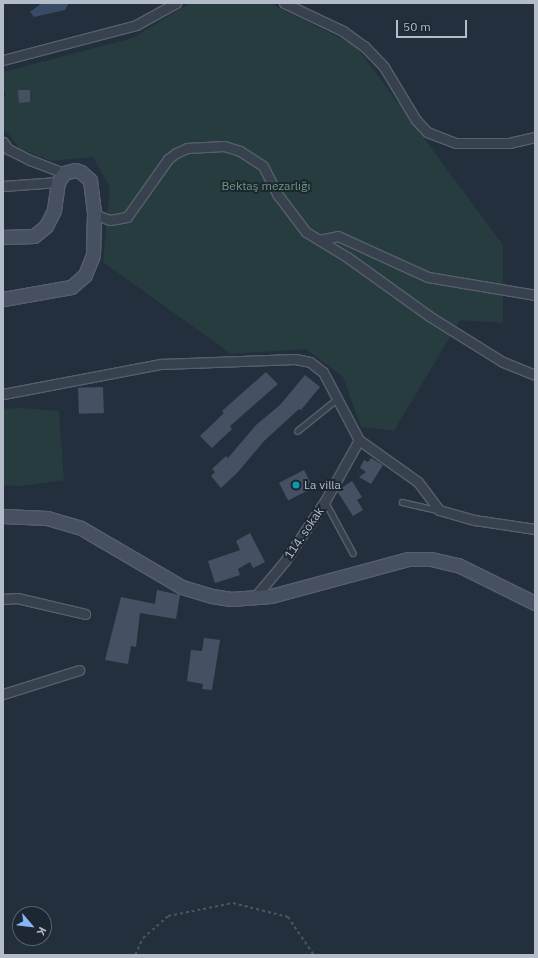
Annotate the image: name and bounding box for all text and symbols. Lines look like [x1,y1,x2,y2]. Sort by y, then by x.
scale bar [398,12,469,38]
text: 50 m [403,19,431,34]
park label: Bektaş mezarlığı [222,179,310,193]
place label: La villa [304,478,341,492]
marker: La villa [291,480,301,490]
street label: 114. sokak [281,504,327,562]
north arrow [12,906,52,946]
text: K [34,924,50,938]

